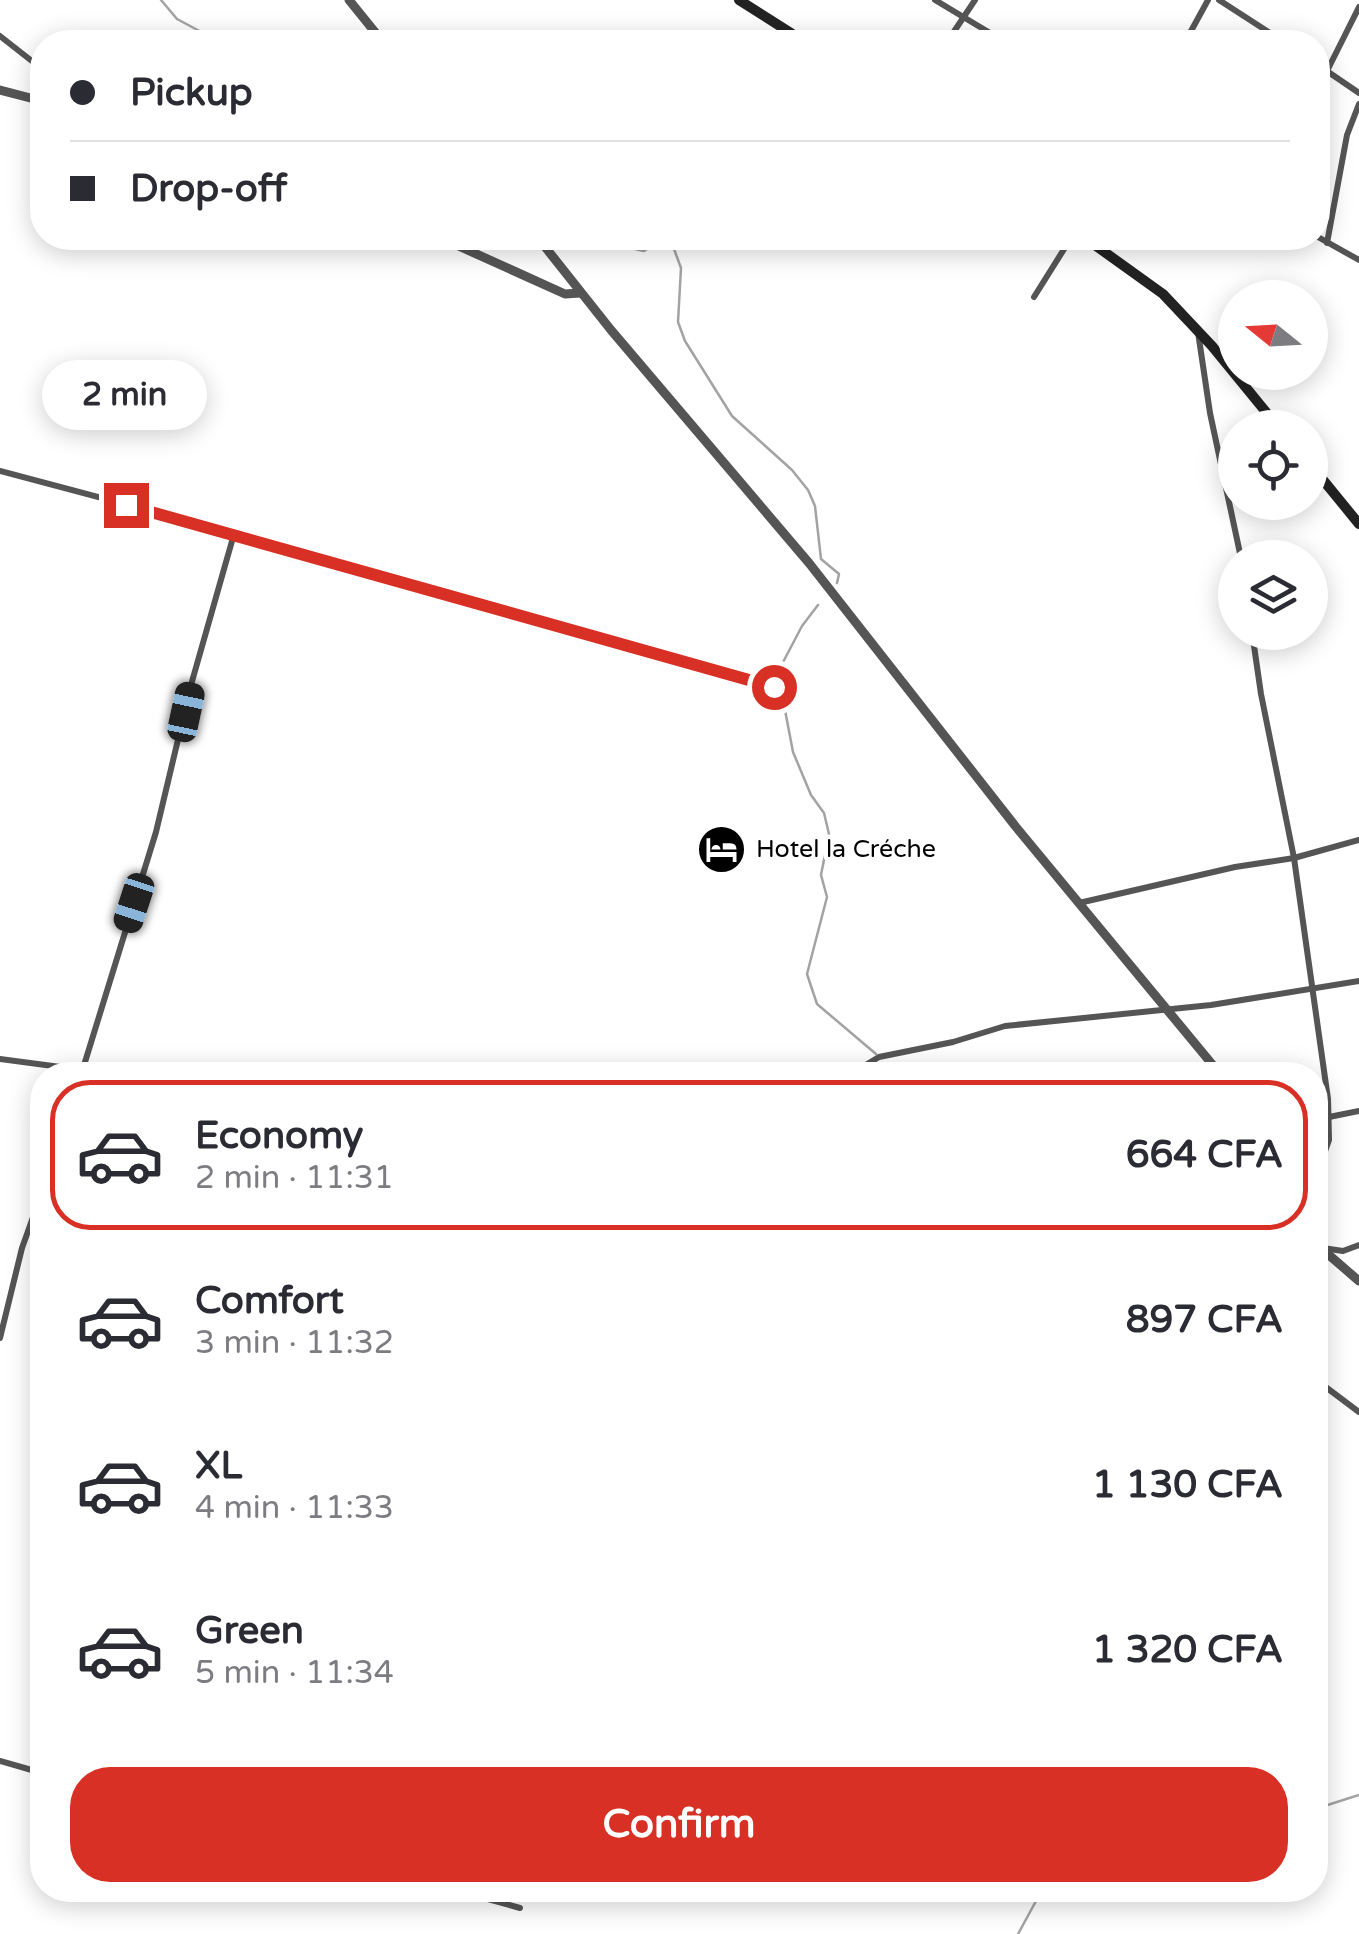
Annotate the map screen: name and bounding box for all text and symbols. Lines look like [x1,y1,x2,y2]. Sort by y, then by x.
text: Pickup [130,70,253,116]
text: Drop-off [130,166,287,212]
north arrow [1218,280,1328,390]
map controls [1218,280,1328,650]
callout: 2 min [44,360,208,430]
text: 2 min [82,376,167,414]
button: locate [1218,410,1328,520]
route end [104,483,149,528]
button: layers [1218,540,1328,650]
route start [752,665,797,710]
car [165,680,207,744]
hotel icon: Hotel la Créche [695,823,747,875]
place label: Hotel la Créche [756,834,936,864]
car [110,870,158,936]
icon: car [75,1110,165,1200]
text: Economy [195,1113,363,1159]
text: 664 CFA [1126,1132,1283,1178]
text: 2 min · 11:31 [195,1159,394,1197]
icon: car [75,1275,165,1365]
text: Comfort [195,1278,344,1324]
text: 897 CFA [1126,1297,1283,1343]
text: 3 min · 11:32 [195,1324,394,1362]
icon: car [75,1440,165,1530]
text: XL [195,1443,242,1489]
text: 1 130 CFA [1092,1462,1283,1508]
text: 4 min · 11:33 [195,1489,394,1527]
icon: car [75,1605,165,1695]
text: Green [195,1608,304,1654]
text: 1 320 CFA [1092,1627,1283,1673]
text: 5 min · 11:34 [195,1654,394,1692]
button: Confirm [70,1767,1288,1882]

